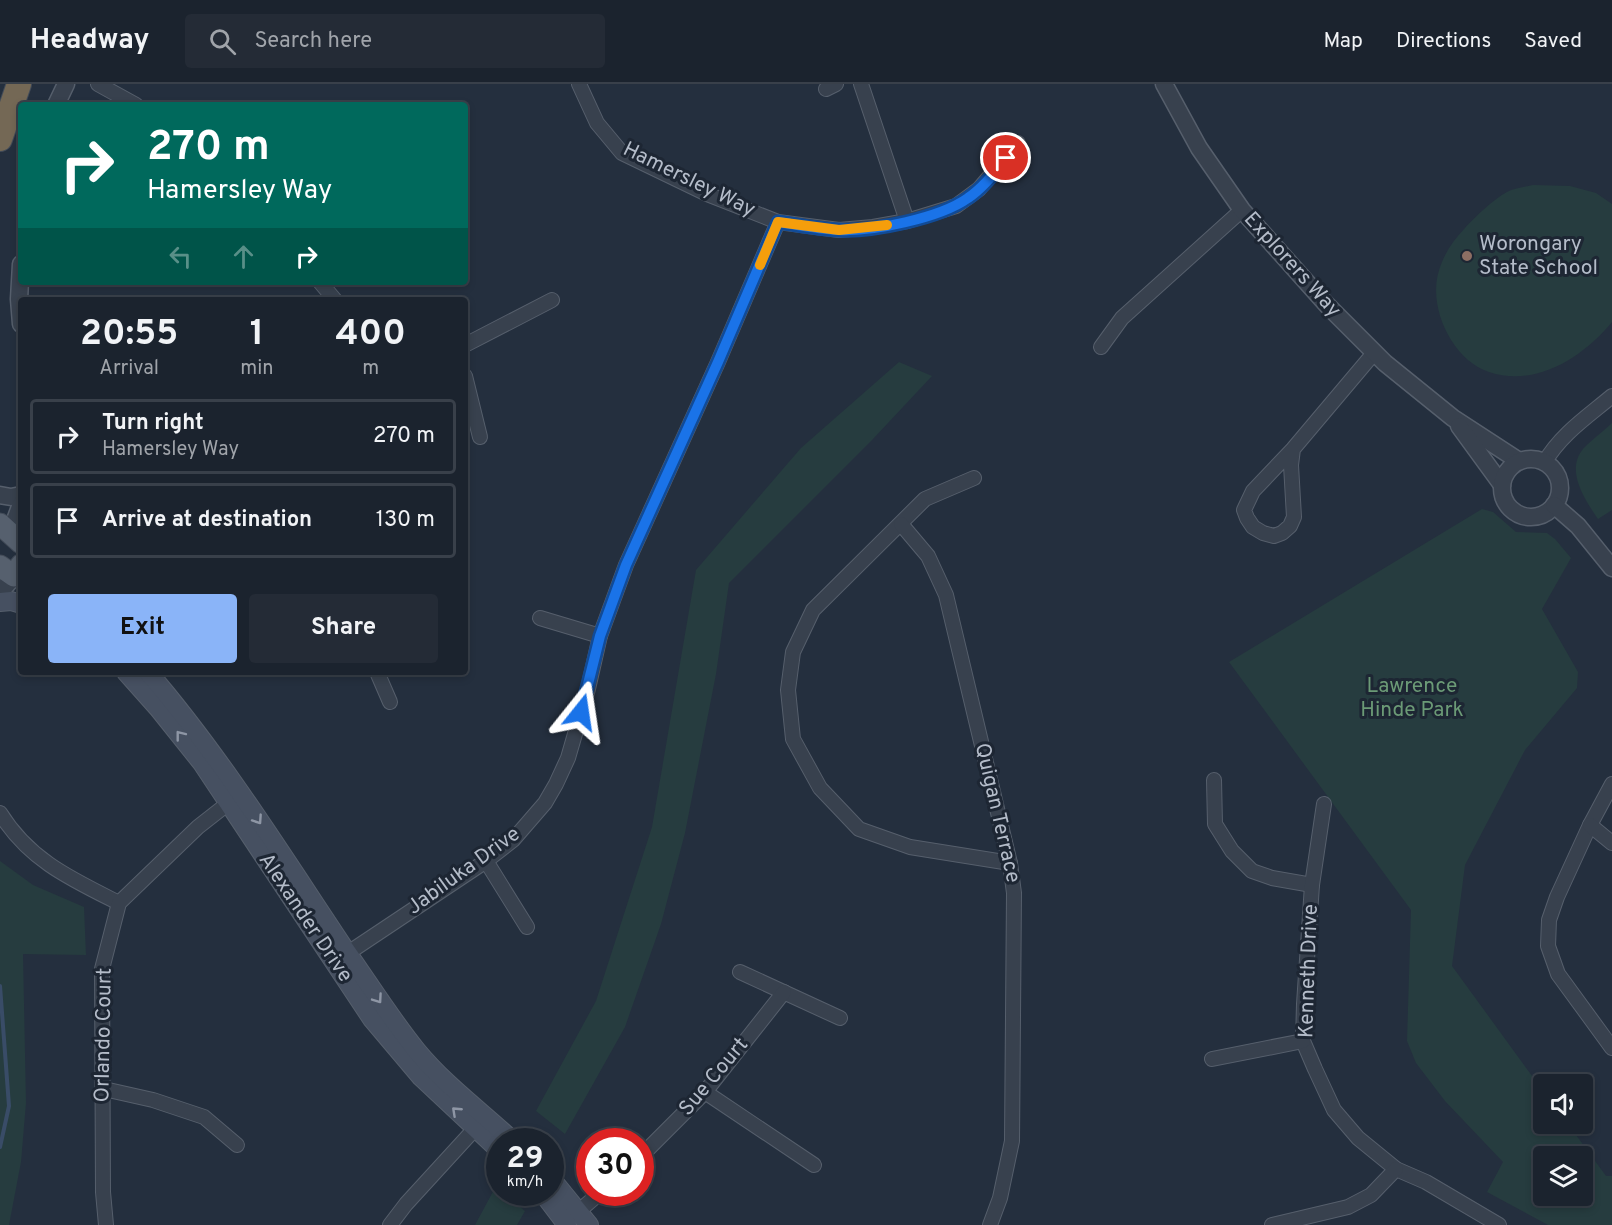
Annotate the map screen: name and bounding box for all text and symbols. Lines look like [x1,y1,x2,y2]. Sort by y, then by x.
search box [185,14,605,68]
text: Headway [30,23,149,59]
icon: search [206,25,239,58]
text: Search here [254,28,372,55]
text: Map [1323,28,1363,55]
text: Directions [1396,28,1491,55]
text: Saved [1524,28,1582,55]
text: 270 m [147,122,270,175]
icon: right [48,126,126,204]
pin [980,132,1031,183]
street label: Hamersley Way [618,136,760,224]
icon: arrive [989,141,1022,174]
text: Hamersley Way [147,174,332,208]
street label: Explorers Way [1237,206,1347,324]
place label: Worongary State School [1479,231,1598,282]
icon: left [164,240,197,273]
icon: ahead [227,240,260,273]
icon: right [290,240,323,273]
marker: Worongary State School [1460,249,1474,263]
text: 20:55 [80,312,178,358]
text: 1 [250,312,264,358]
text: 400 [335,312,406,358]
text: Arrival [99,356,159,382]
text: min [240,356,274,382]
text: m [362,356,379,382]
text: Turn right [102,410,204,437]
icon: right [51,420,84,453]
text: 270 m [373,423,435,450]
text: Hamersley Way [102,437,239,463]
icon: arrive [51,504,84,537]
text: Arrive at destination [102,507,312,534]
text: 130 m [376,507,435,534]
button: Exit [48,594,237,663]
button: Share [249,594,438,663]
park label: Lawrence Hinde Park [1360,673,1464,724]
position arrow [549,680,613,744]
one-way arrow [177,731,188,742]
street label: Quigan Terrace [968,740,1026,886]
one-way arrow [251,813,262,824]
street label: Jabiluka Drive [402,821,526,921]
street label: Alexander Drive [252,848,358,988]
street label: Kenneth Drive [1293,903,1325,1039]
street label: Orlando Court [89,967,119,1103]
one-way arrow [371,993,382,1004]
street label: Sue Court [673,1032,755,1122]
map controls [1533,1074,1593,1206]
button: sound [1533,1074,1593,1134]
one-way arrow [453,1107,463,1118]
speed limit sign: 30 [576,1128,654,1206]
text: 29 [507,1141,543,1178]
button: layers [1533,1146,1593,1206]
text: km/h [507,1173,543,1192]

